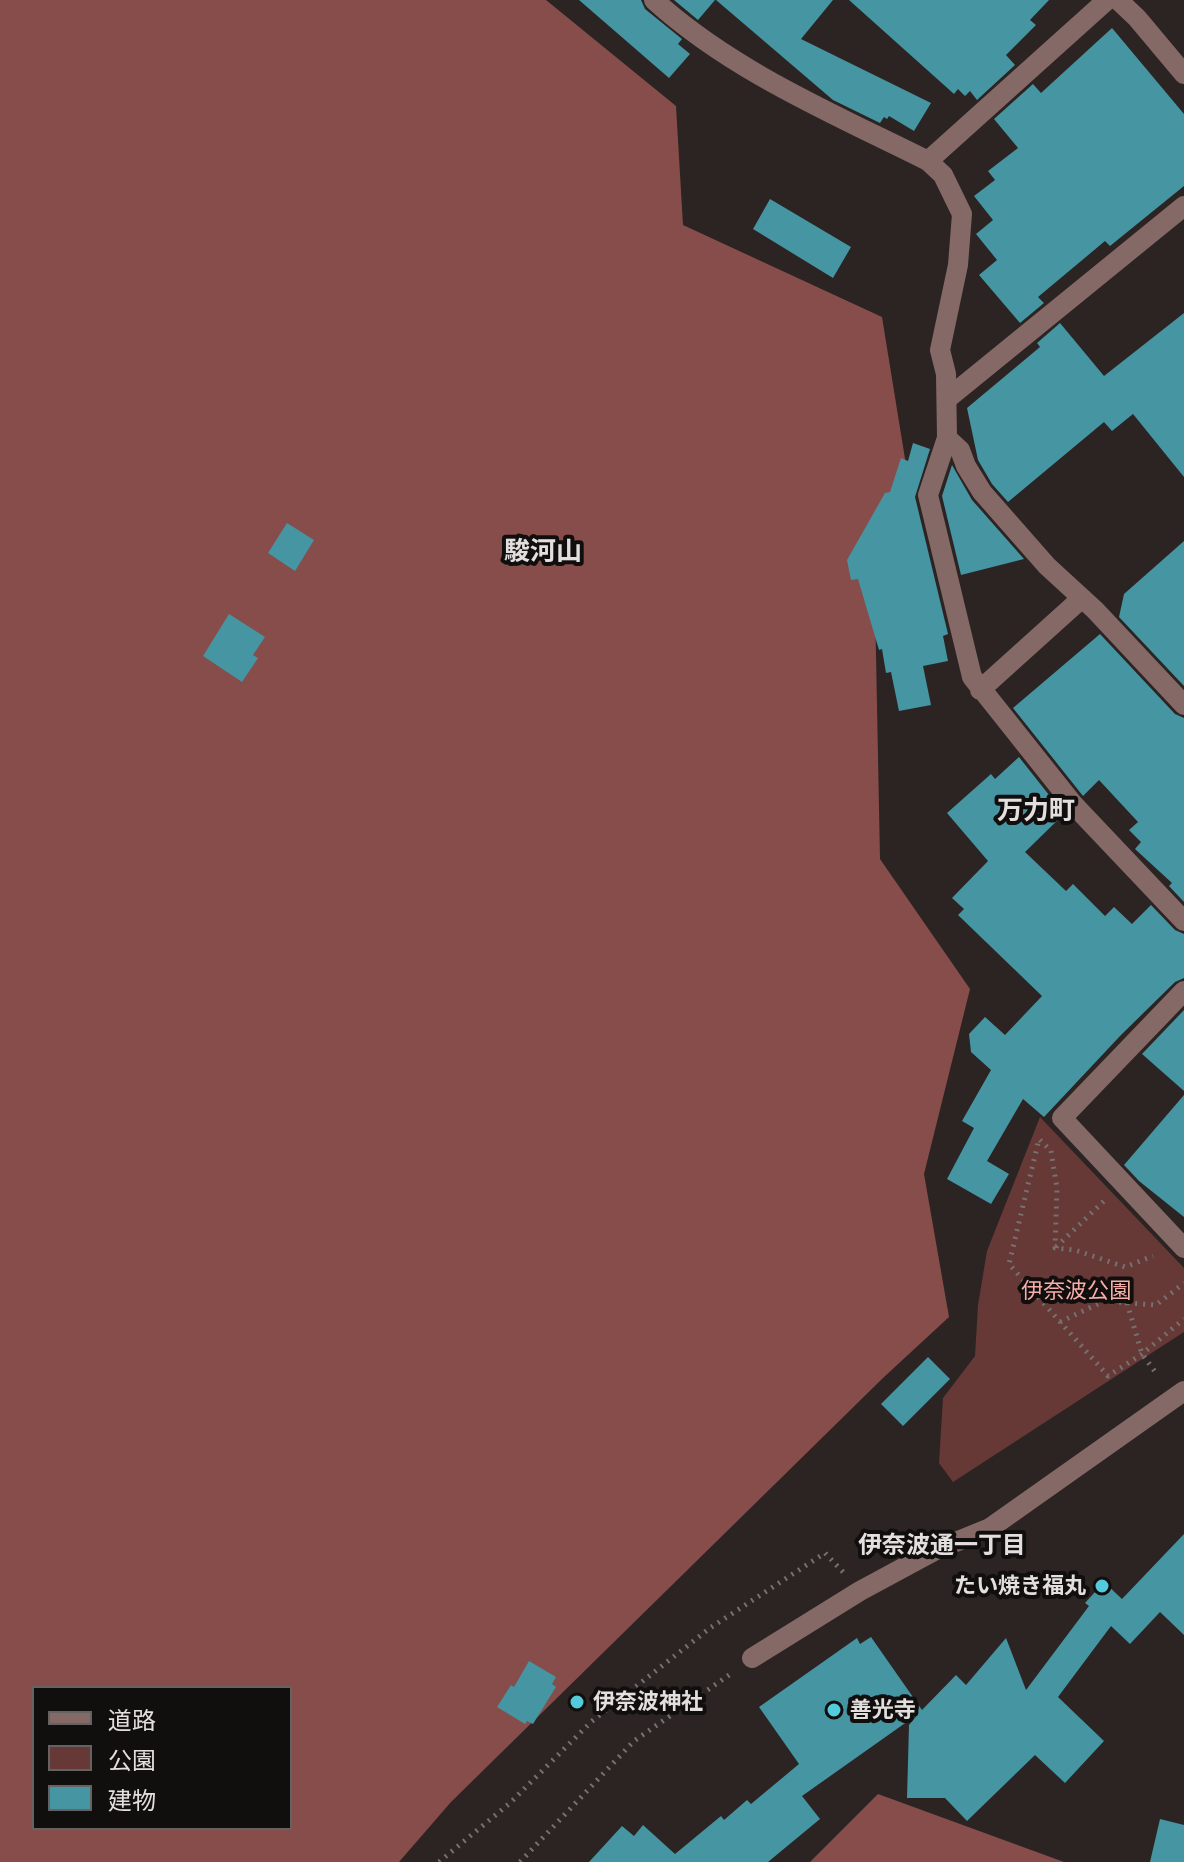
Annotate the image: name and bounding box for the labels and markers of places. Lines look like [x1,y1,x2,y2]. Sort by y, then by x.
place label: たい焼き福丸 [954,1573,1086,1599]
marker: たい焼き福丸 [1093,1577,1111,1595]
place label: 伊奈波神社 [593,1689,703,1715]
marker: 伊奈波神社 [568,1693,586,1711]
place label: 善光寺 [850,1697,916,1723]
marker: 善光寺 [825,1701,843,1719]

